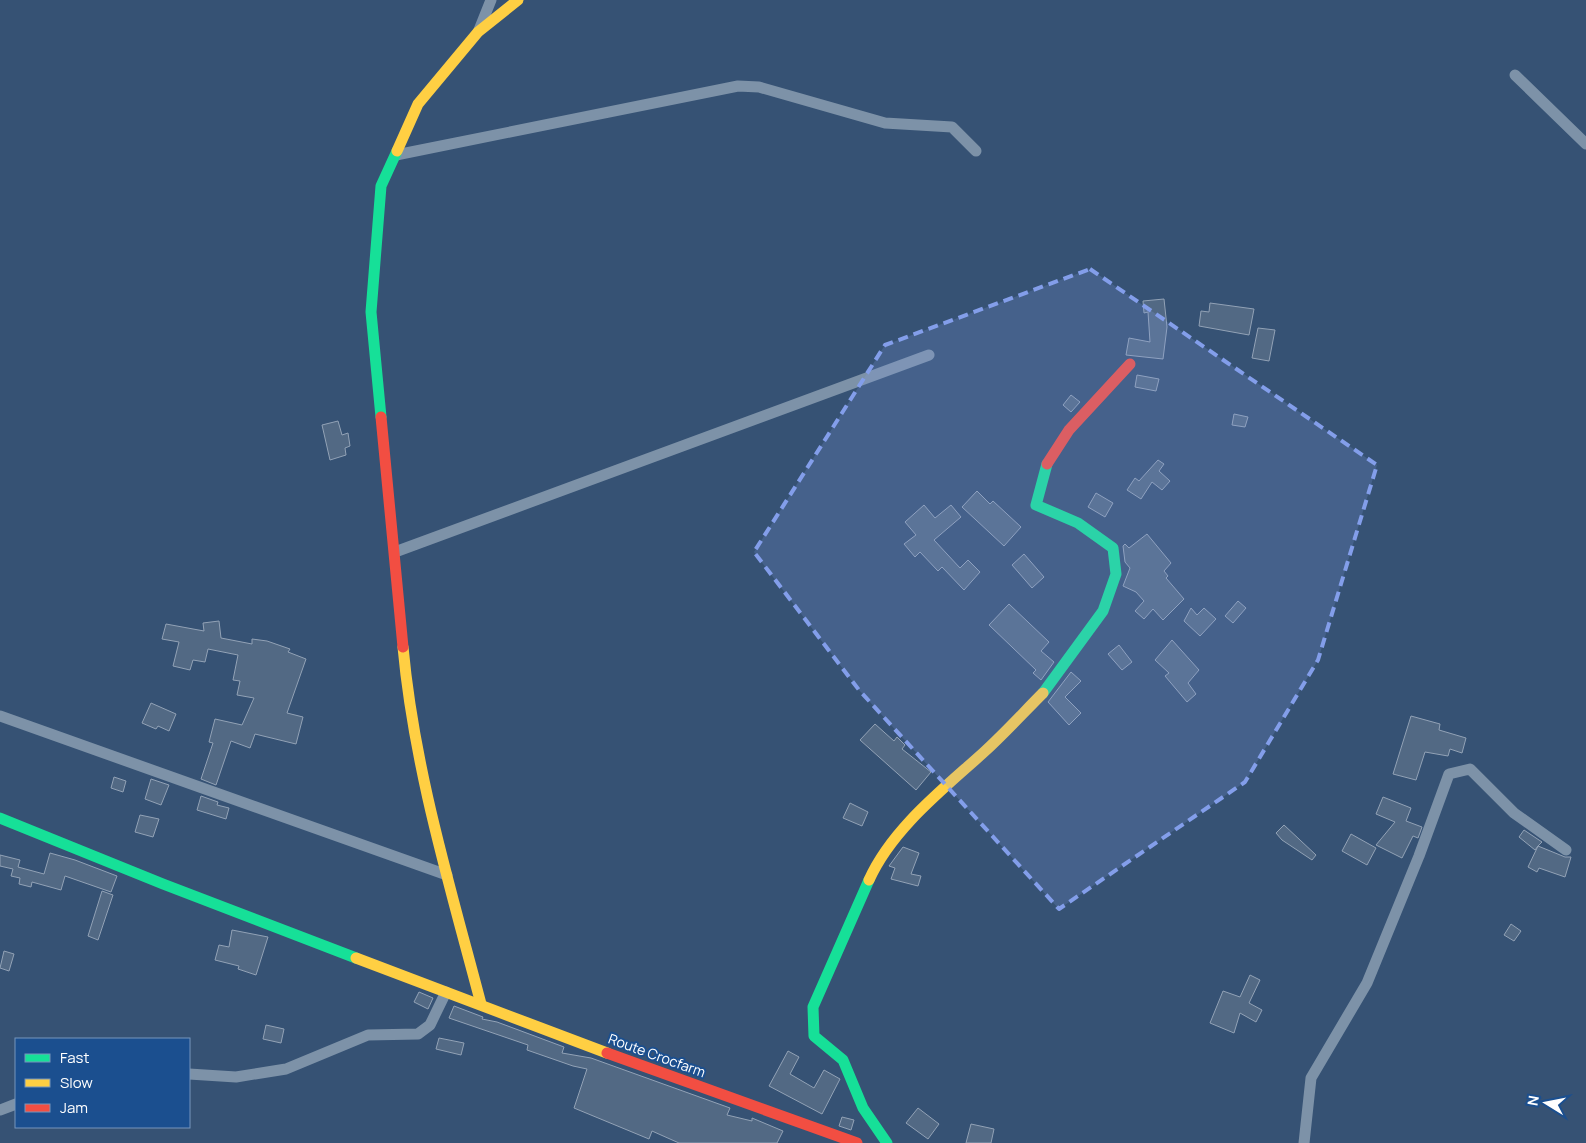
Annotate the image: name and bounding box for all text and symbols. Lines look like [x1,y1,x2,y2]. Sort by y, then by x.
street label: Route Crocfarm [606,1029,708,1081]
legend [15,1038,190,1128]
text: Fast [60,1047,89,1068]
text: Slow [60,1072,93,1093]
north arrow [1521,1078,1571,1128]
text: N [1522,1094,1543,1107]
text: Jam [60,1097,88,1118]

